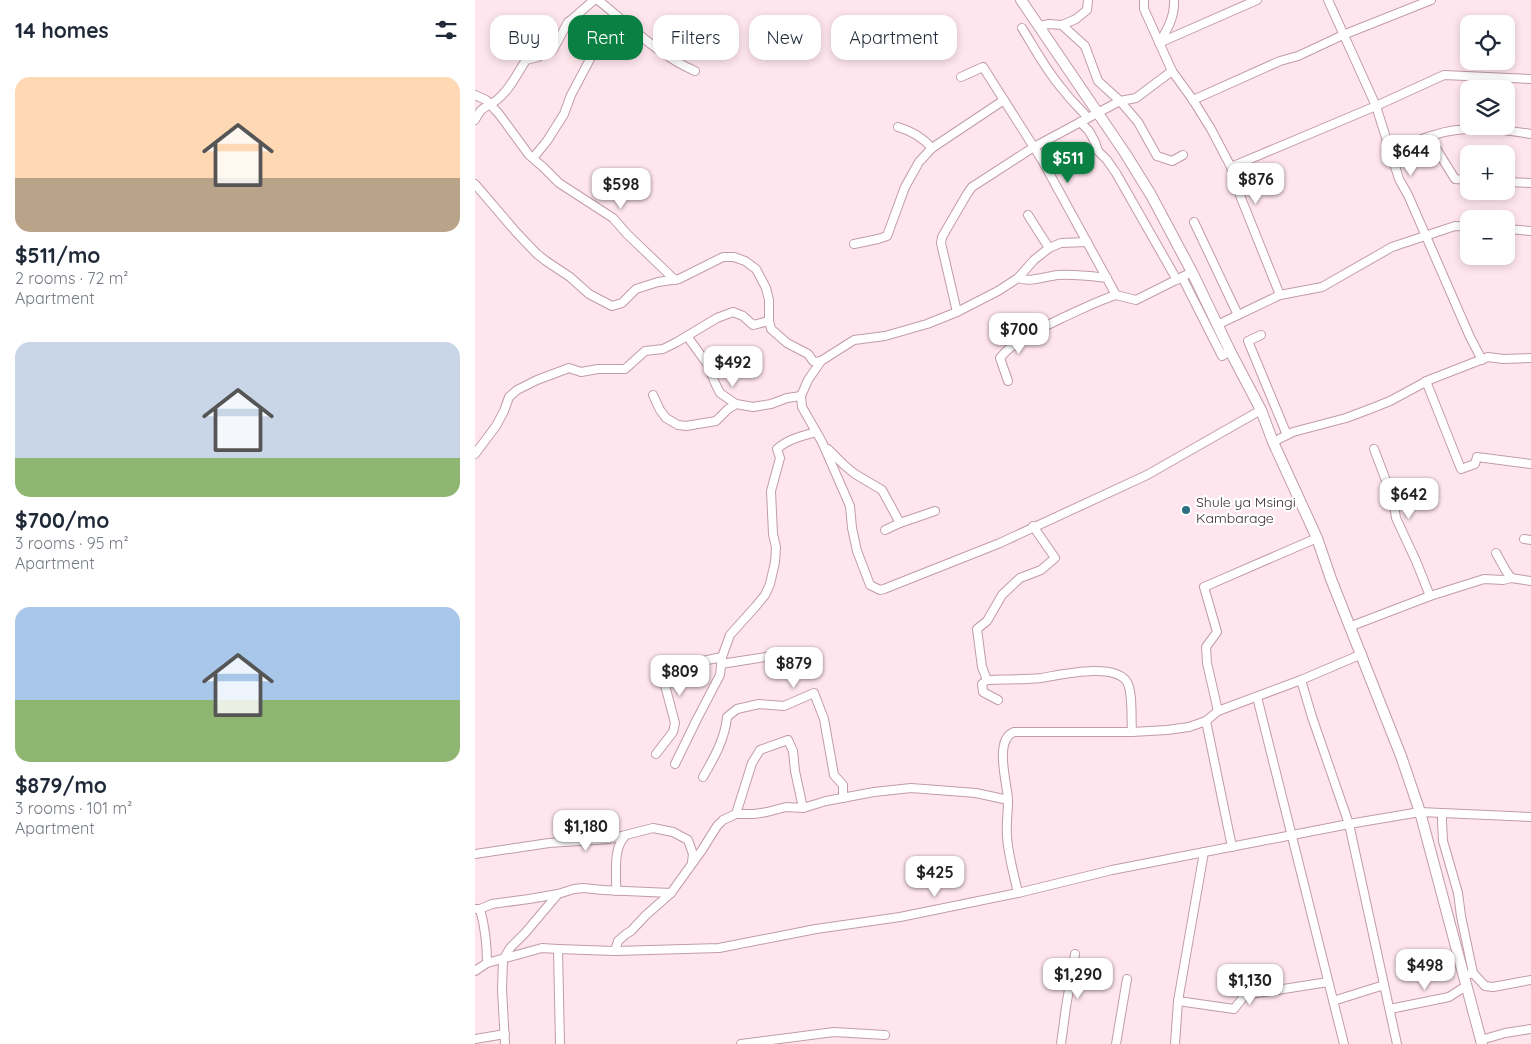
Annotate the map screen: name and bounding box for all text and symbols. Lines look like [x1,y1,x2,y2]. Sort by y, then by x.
chip: Buy [490,15,558,60]
chip: Rent [568,15,643,60]
chip: Filters [653,15,739,60]
chip: New [749,15,821,60]
chip: Apartment [831,15,957,60]
map controls [1460,15,1515,265]
button: locate [1460,15,1515,70]
icon: filters [432,16,460,44]
text: 14 homes [15,17,109,43]
button: layers [1460,80,1515,135]
icon: home [193,110,283,200]
pin: $644 [1381,134,1441,177]
text: $644 [1392,141,1430,161]
pin: $511 [1038,142,1098,184]
button: + [1460,145,1515,200]
text: $511 [1052,148,1084,168]
pin: $876 [1226,162,1286,205]
pin: $598 [591,168,651,210]
text: $876 [1238,169,1274,189]
text: $598 [603,174,639,194]
button: − [1460,210,1515,265]
text: $511/mo [15,242,100,268]
text: 2 rooms · 72 m² [15,268,128,288]
text: Apartment [15,288,95,308]
pin: $700 [989,312,1049,355]
text: $700 [1000,319,1038,339]
pin: $492 [703,346,763,388]
text: $492 [715,352,751,372]
icon: home [193,375,283,465]
pin: $642 [1379,478,1439,520]
text: $642 [1391,484,1427,504]
place label: Shule ya Msingi Kambarage [1196,493,1296,527]
marker: Shule ya Msingi Kambarage [1180,504,1192,516]
text: $700/mo [15,507,109,533]
text: 3 rooms · 95 m² [15,533,129,553]
text: Apartment [15,553,95,573]
icon: home [193,640,283,730]
pin: $879 [764,646,824,689]
text: $879 [776,653,812,673]
pin: $809 [650,654,710,697]
text: $809 [661,661,699,681]
text: $879/mo [15,772,107,798]
text: 3 rooms · 101 m² [15,798,132,818]
pin: $1,180 [545,810,627,852]
text: $1,180 [564,816,608,836]
text: Apartment [15,818,95,838]
pin: $425 [905,856,965,898]
text: $425 [916,862,954,882]
pin: $498 [1395,948,1455,991]
text: $498 [1407,955,1443,975]
pin: $1,290 [1037,958,1119,1000]
text: $1,290 [1054,964,1102,984]
pin: $1,130 [1209,964,1291,1006]
text: $1,130 [1228,970,1272,990]

